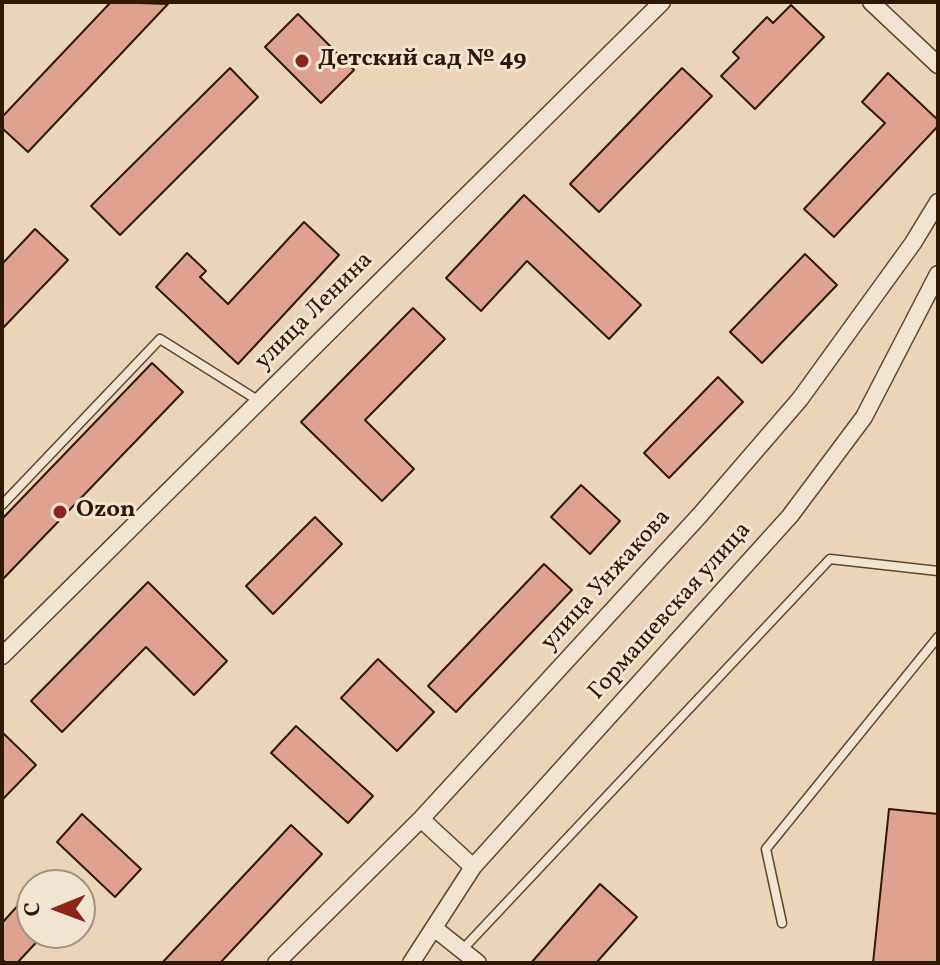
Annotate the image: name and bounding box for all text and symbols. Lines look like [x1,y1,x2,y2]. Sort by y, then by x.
place label: Детский сад № 49 [318,47,527,75]
marker: Детский сад № 49 [293,52,311,70]
street label: улица Ленина [250,247,380,377]
place label: Ozon [76,498,136,526]
marker: Ozon [51,503,69,521]
street label: улица Унжакова [536,504,678,658]
street label: Гормашевская улица [584,517,758,707]
north arrow [16,869,96,949]
text: С [18,902,49,917]

